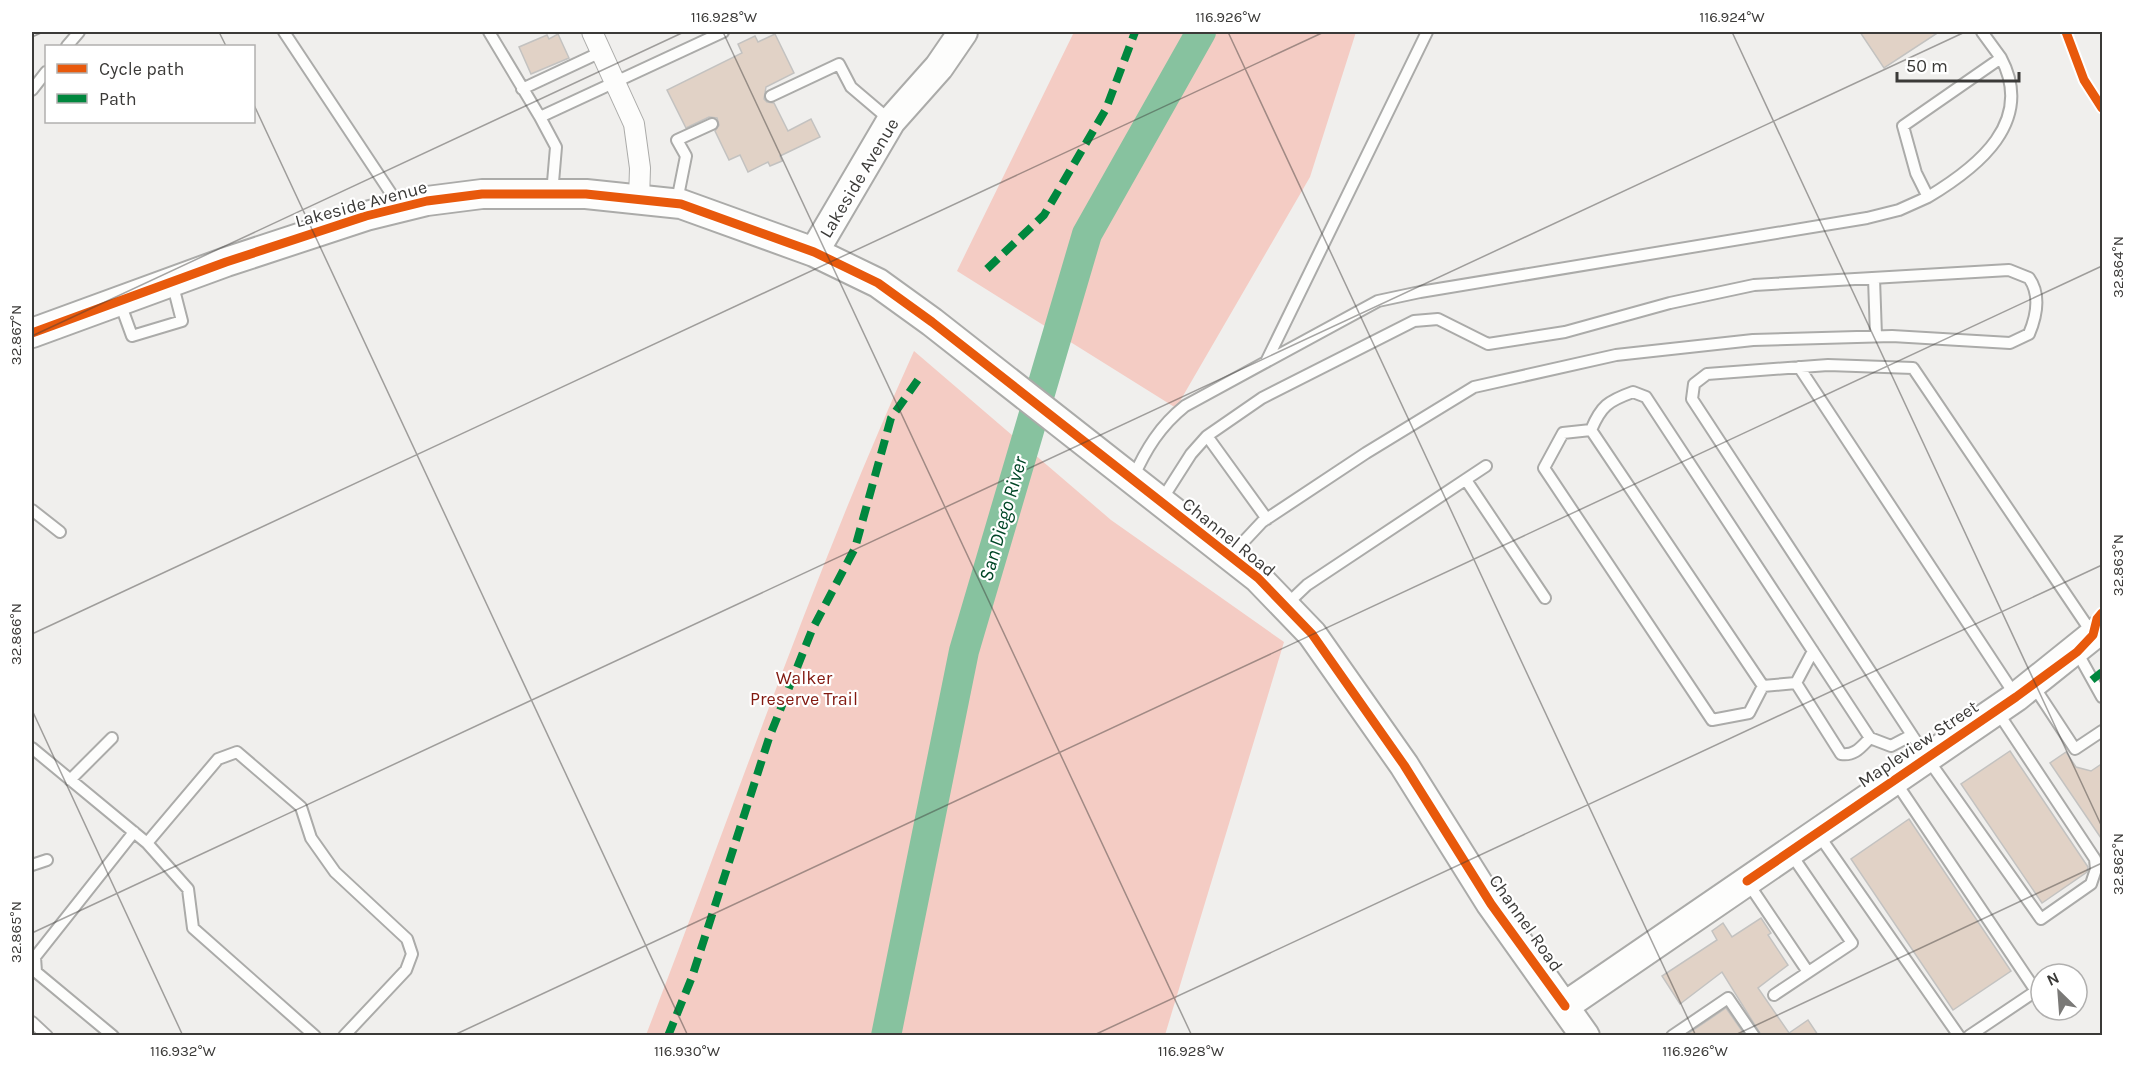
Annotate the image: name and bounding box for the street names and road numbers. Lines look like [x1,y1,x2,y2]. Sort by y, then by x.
street label: Lakeside Avenue [815,114,903,242]
street label: Lakeside Avenue [292,176,430,232]
street label: Channel Road [1178,493,1280,581]
street label: Mapleview Street [1854,696,1983,792]
street label: Channel Road [1484,870,1568,976]

